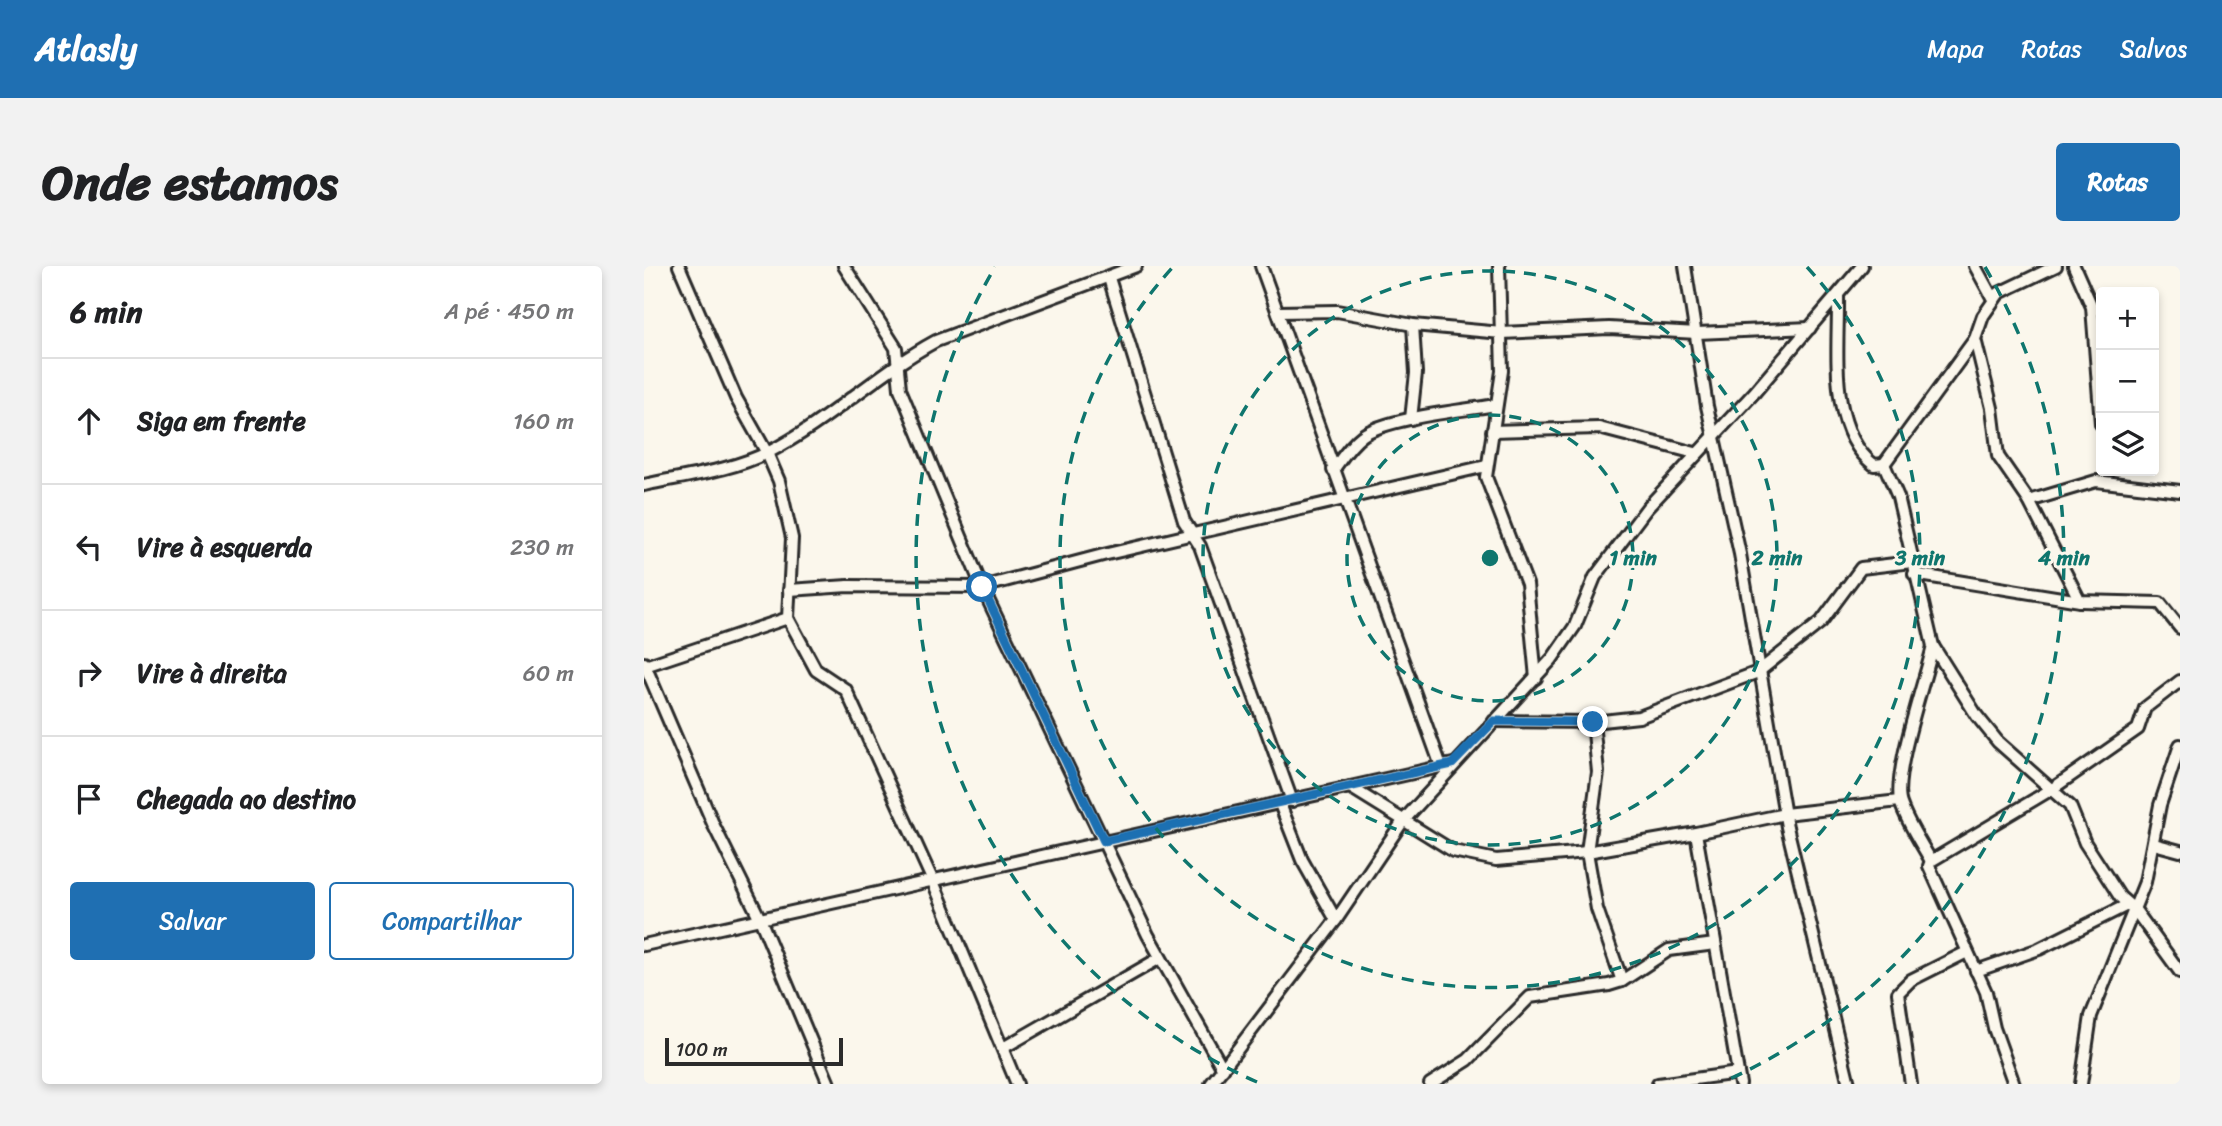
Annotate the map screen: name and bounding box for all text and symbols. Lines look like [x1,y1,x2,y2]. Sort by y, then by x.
text: Atlasly [35,20,137,78]
text: Mapa [1927,28,1984,70]
text: Rotas [2022,28,2082,70]
text: Salvos [2120,28,2187,70]
text: Onde estamos [42,139,338,226]
button: Rotas [2056,143,2180,221]
text: 6 min [70,285,142,339]
map controls [2096,287,2159,476]
button: + [2096,287,2159,350]
text: A pé · 450 m [444,291,574,332]
button: − [2096,350,2159,413]
text: Siga em frente [137,398,306,444]
text: 160 m [513,401,574,442]
icon: ahead [70,402,108,440]
button: layers [2096,413,2159,476]
text: Vire à esquerda [137,524,312,570]
text: 230 m [510,527,574,568]
icon: left [70,528,108,566]
text: 1 min [1609,539,1658,577]
text: 2 min [1751,539,1803,577]
text: 3 min [1894,539,1946,577]
text: 4 min [2037,539,2091,577]
centre of rings [1478,546,1502,570]
route start [966,571,997,602]
text: Vire à direita [137,650,287,696]
text: 60 m [523,653,574,694]
icon: right [70,654,108,692]
route end [1577,706,1608,737]
text: Chegada ao destino [137,776,356,822]
icon: arrive [70,780,108,818]
button: Salvar [70,882,315,960]
button: Compartilhar [329,882,574,960]
text: 100 m [676,1033,728,1066]
scale bar [665,1035,844,1067]

